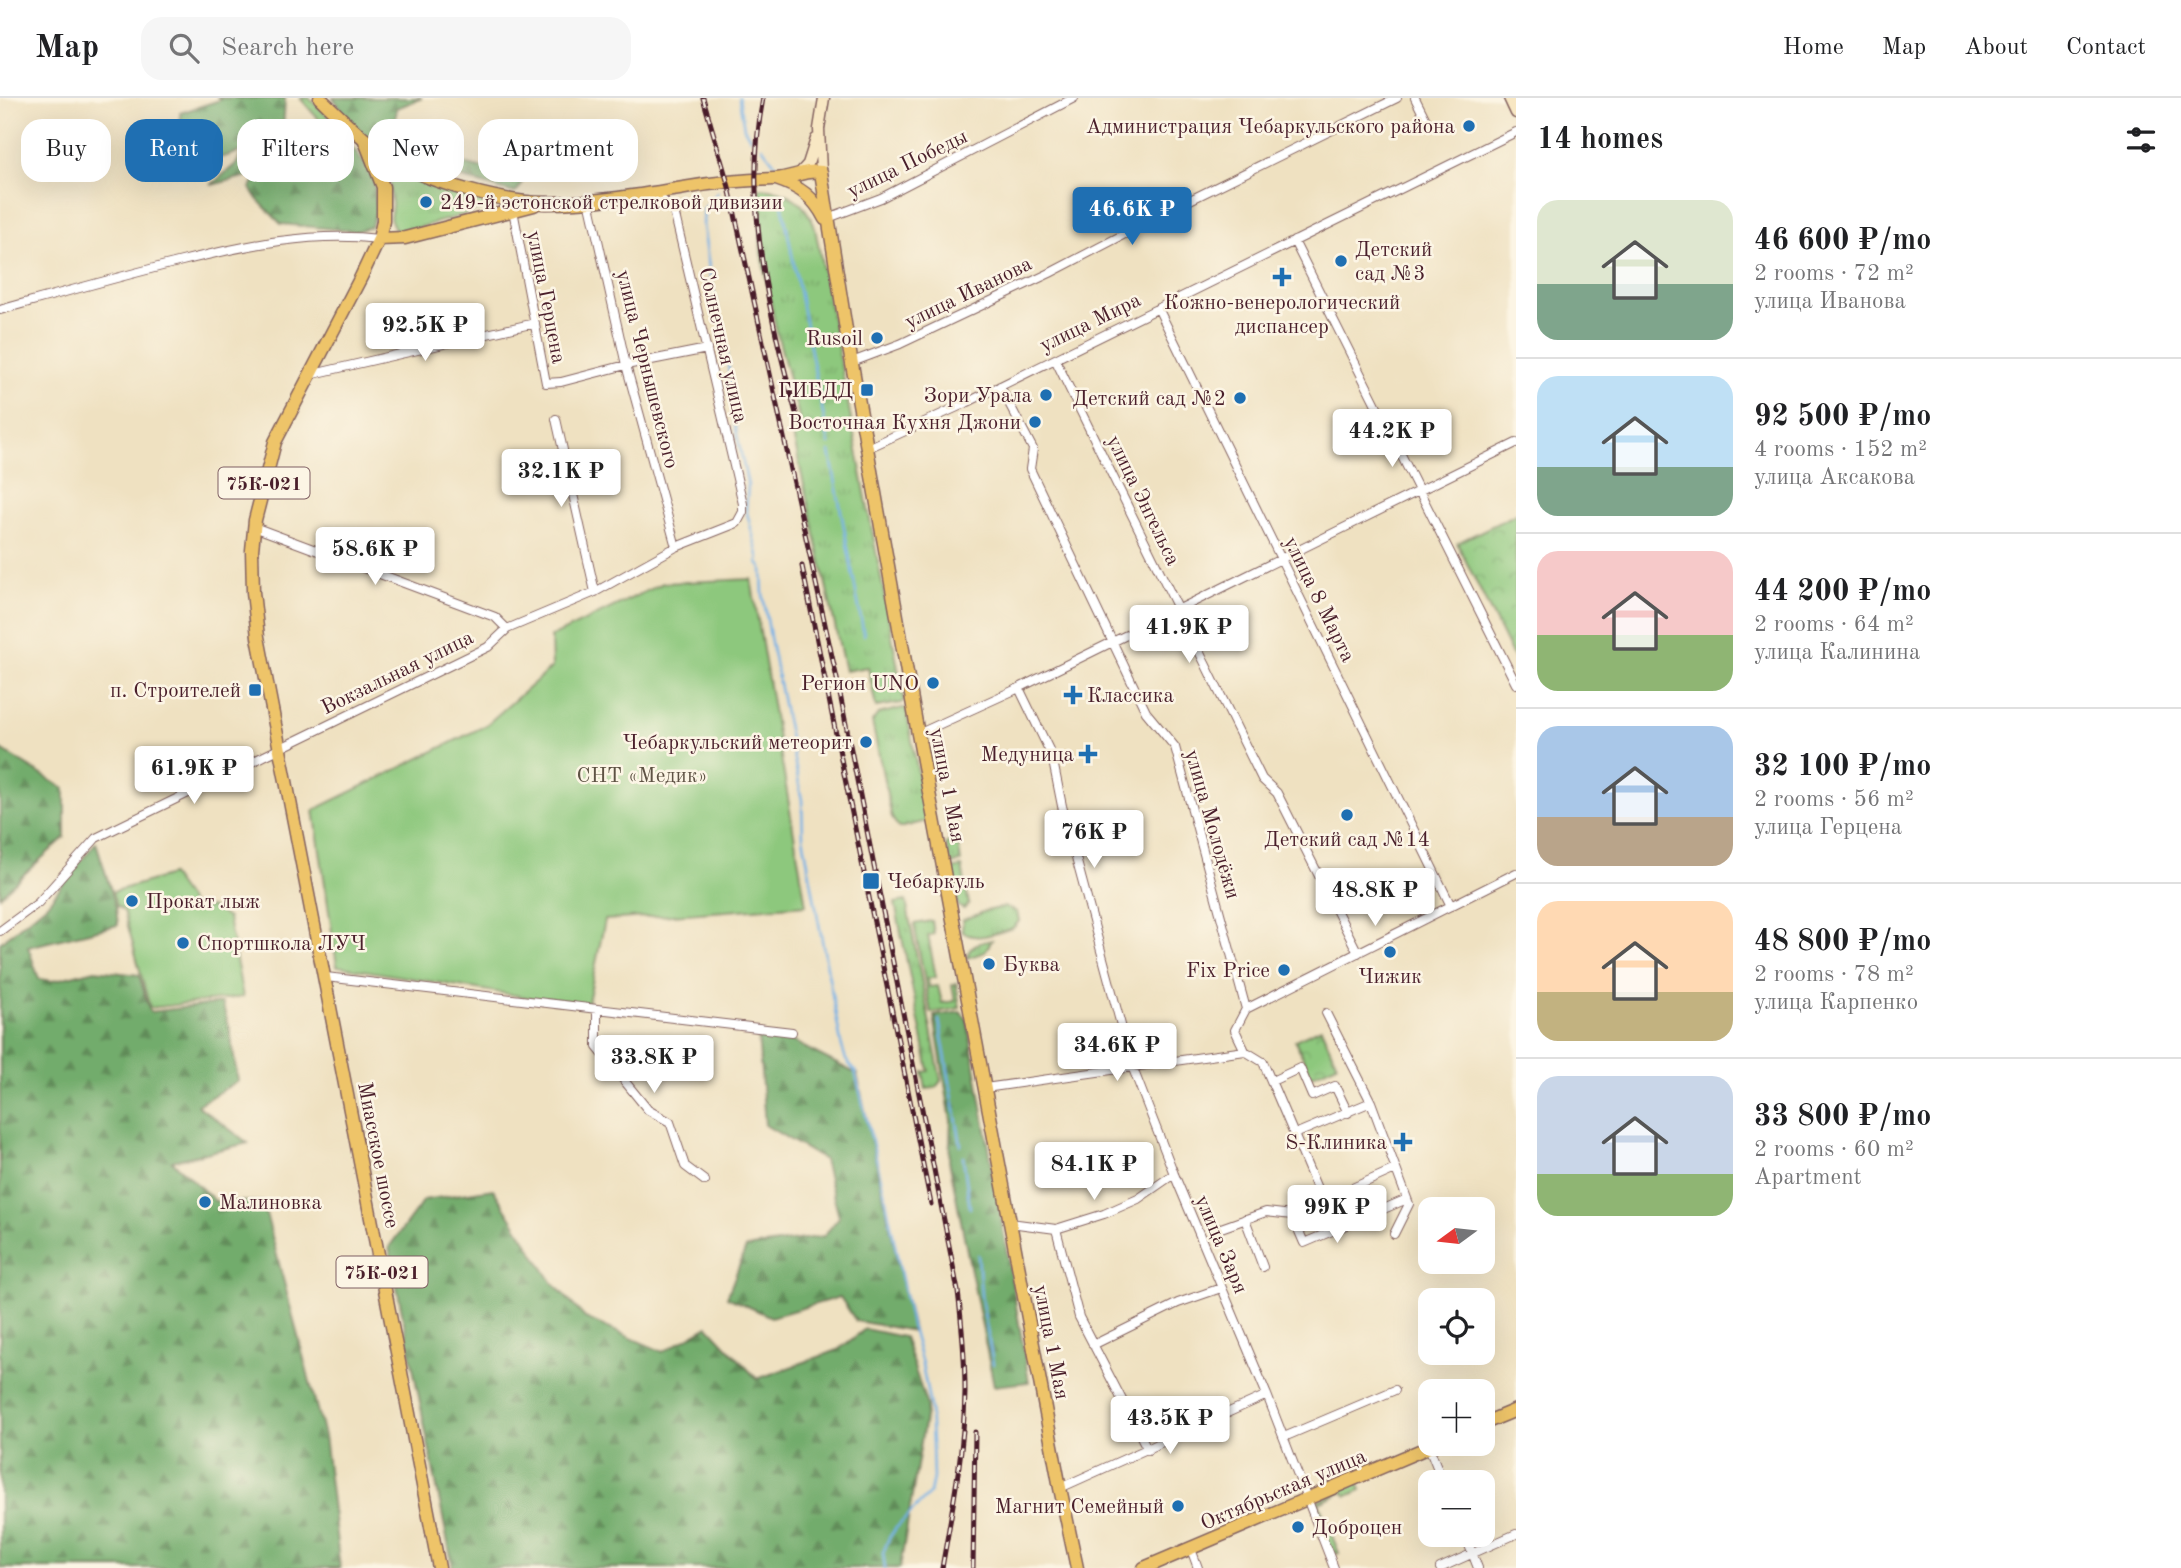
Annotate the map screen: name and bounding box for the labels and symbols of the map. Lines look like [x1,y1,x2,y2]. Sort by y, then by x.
place label: Администрация Чебаркульского района [1086,117,1455,138]
marker: Администрация Чебаркульского района [1461,118,1477,134]
street label: улица Победы [844,126,971,202]
pin: 46.6K ₽ [1067,188,1197,247]
place label: 249-й эстонской стрелковой дивизии [440,193,783,214]
marker: 249-й эстонской стрелковой дивизии [418,194,434,210]
street label: улица Герцена [522,229,569,366]
place label: Детский сад №3 [1355,240,1432,285]
marker: Детский сад №3 [1333,253,1349,269]
street label: улица Иванова [902,254,1036,333]
street label: Солнечная улица [694,265,751,425]
marker: Кожно-венерологический диспансер [1272,267,1292,287]
street label: улица Чернышевского [612,268,681,471]
street label: улица Мира [1037,290,1145,357]
place label: Кожно-венерологический диспансер [1164,293,1400,338]
pin: 92.5K ₽ [360,303,490,363]
place label: Rusoil [806,329,863,350]
marker: Rusoil [869,330,885,346]
place label: ГИБДД [778,381,853,402]
marker: ГИБДД [859,382,875,398]
place label: Зори Урала [924,386,1032,407]
marker: Зори Урала [1038,387,1054,403]
place label: Детский сад №2 [1072,389,1226,410]
marker: Детский сад №2 [1232,390,1248,406]
pin: 44.2K ₽ [1327,410,1457,469]
place label: Восточная Кухня Джони [788,413,1021,434]
marker: Восточная Кухня Джони [1027,414,1043,430]
street label: улица Энгельса [1102,432,1183,569]
pin: 32.1K ₽ [496,450,626,509]
road number: 75К-021 [218,468,310,498]
pin: 58.6K ₽ [310,528,440,587]
street label: улица 8 Марта [1279,534,1358,666]
pin: 41.9K ₽ [1124,606,1254,665]
street label: Вокзальная улица [318,627,477,719]
place label: Регион UNO [801,674,919,695]
marker: Регион UNO [925,675,941,691]
place label: п. Строителей [110,681,241,702]
marker: п. Строителей [247,682,263,698]
place label: Классика [1087,686,1174,707]
marker: Классика [1065,687,1081,703]
street label: улица 1 Мая [925,726,968,845]
place label: Чебаркульский метеорит [622,733,852,754]
marker: Чебаркульский метеорит [858,734,874,750]
place label: Медуница [981,745,1074,766]
pin: 61.9K ₽ [129,746,259,806]
marker: Медуница [1080,746,1096,762]
street label: улица Молодёжи [1180,747,1243,901]
park label: СНТ «Медик» [576,766,708,787]
marker: Детский сад №14 [1339,807,1355,823]
pin: 76K ₽ [1045,810,1143,870]
place label: Детский сад №14 [1264,830,1430,851]
pin: 48.8K ₽ [1310,868,1440,928]
marker: Чебаркуль [861,871,881,891]
place label: Чебаркуль [887,872,985,893]
place label: Прокат лыж [146,892,260,913]
marker: Прокат лыж [124,893,140,909]
place label: Спортшкола ЛУЧ [197,934,366,955]
marker: Спортшкола ЛУЧ [175,935,191,951]
marker: Чижик [1382,944,1398,960]
place label: Буква [1003,955,1060,976]
marker: Буква [981,956,997,972]
place label: Fix Price [1186,961,1270,982]
marker: Fix Price [1276,962,1292,978]
place label: Чижик [1358,967,1422,988]
pin: 34.6K ₽ [1052,1024,1182,1083]
pin: 33.8K ₽ [589,1035,719,1095]
street label: Миасское шоссе [353,1080,402,1230]
marker: S-Клиника [1393,1132,1413,1152]
place label: S-Клиника [1285,1133,1387,1154]
pin: 84.1K ₽ [1029,1142,1159,1202]
pin: 99K ₽ [1288,1186,1386,1245]
street label: улица Заря [1190,1192,1251,1297]
place label: Малиновка [219,1193,322,1214]
marker: Малиновка [197,1194,213,1210]
north arrow [1418,1197,1494,1274]
road number: 75К-021 [336,1256,428,1288]
street label: улица 1 Мая [1029,1283,1072,1402]
pin: 43.5K ₽ [1105,1396,1235,1456]
street label: Октябрьская улица [1198,1446,1369,1535]
place label: Магнит Семейный [995,1497,1164,1518]
marker: Магнит Семейный [1170,1498,1186,1514]
place label: Доброцен [1312,1518,1402,1539]
marker: Доброцен [1290,1519,1306,1535]

